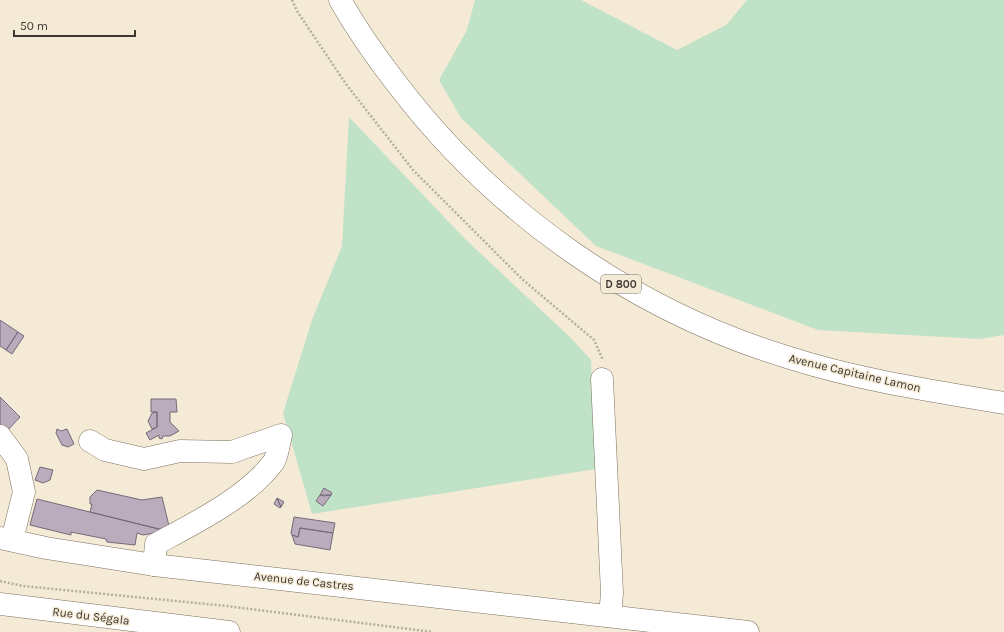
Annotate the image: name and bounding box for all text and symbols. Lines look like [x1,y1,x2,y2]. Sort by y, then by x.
scale bar [14,12,135,38]
text: 50 m [20,19,48,33]
road number: D 800 [601,275,641,293]
street label: Avenue Capitaine Lamon [788,351,922,395]
street label: Avenue de Castres [254,569,354,593]
street label: Rue du Ségala [52,604,130,628]

